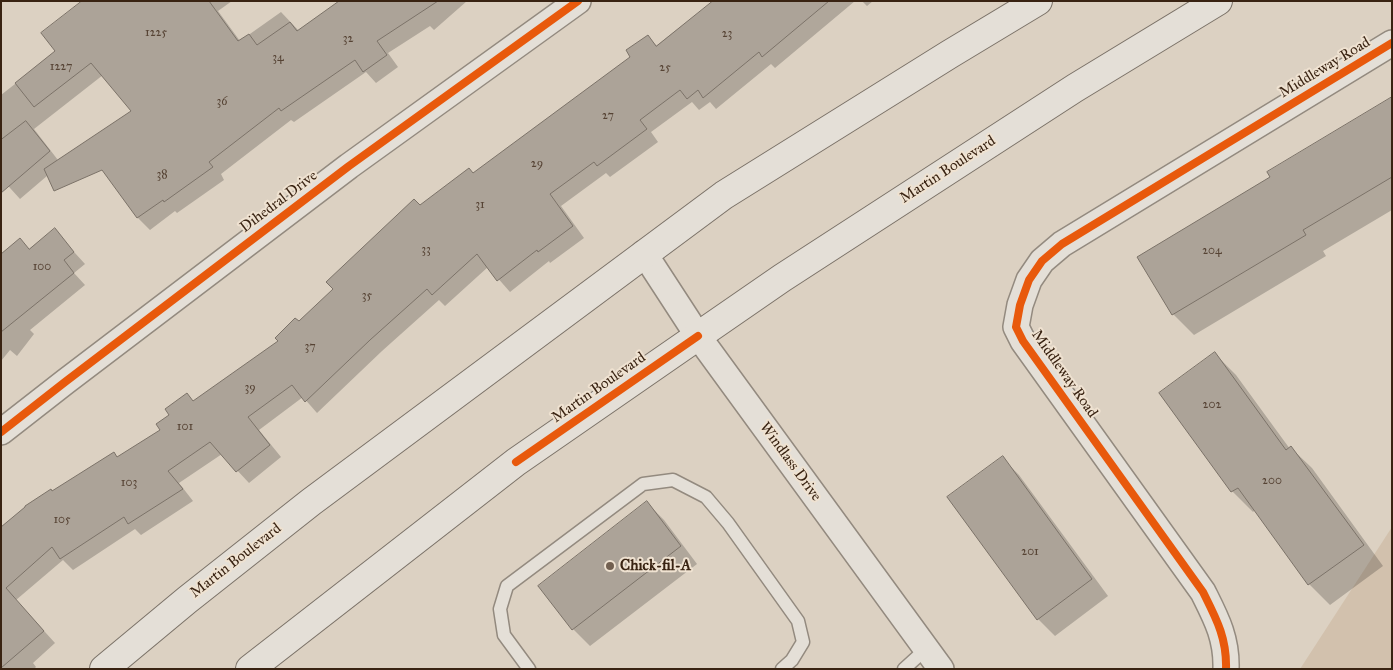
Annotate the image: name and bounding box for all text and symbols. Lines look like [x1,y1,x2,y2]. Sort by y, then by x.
house number: 1225 [145,26,167,40]
house number: 23 [722,27,732,41]
house number: 32 [343,32,353,46]
street label: Middleway Road [1276,34,1374,102]
house number: 34 [272,51,284,65]
house number: 1227 [50,60,72,74]
house number: 25 [659,61,671,75]
house number: 36 [217,95,227,109]
house number: 27 [602,109,614,123]
street label: Martin Boulevard [897,132,999,208]
house number: 29 [531,157,543,171]
street label: Dihedral Drive [237,167,321,237]
house number: 38 [156,168,168,182]
house number: 31 [475,198,485,212]
house number: 33 [421,243,431,257]
house number: 204 [1202,244,1222,258]
house number: 100 [33,260,51,274]
house number: 35 [362,289,372,303]
street label: Middleway Road [1027,327,1101,421]
house number: 37 [304,340,316,354]
street label: Martin Boulevard [549,349,649,427]
house number: 39 [244,381,256,395]
house number: 202 [1203,398,1221,412]
street label: Windlass Drive [755,419,825,505]
house number: 101 [177,420,193,434]
house number: 200 [1262,474,1282,488]
house number: 103 [121,476,137,490]
house number: 105 [53,513,71,527]
street label: Martin Boulevard [187,520,285,602]
house number: 201 [1021,545,1039,559]
place label: Chick-fil-A [620,557,691,575]
marker: Chick-fil-A [604,560,616,572]

